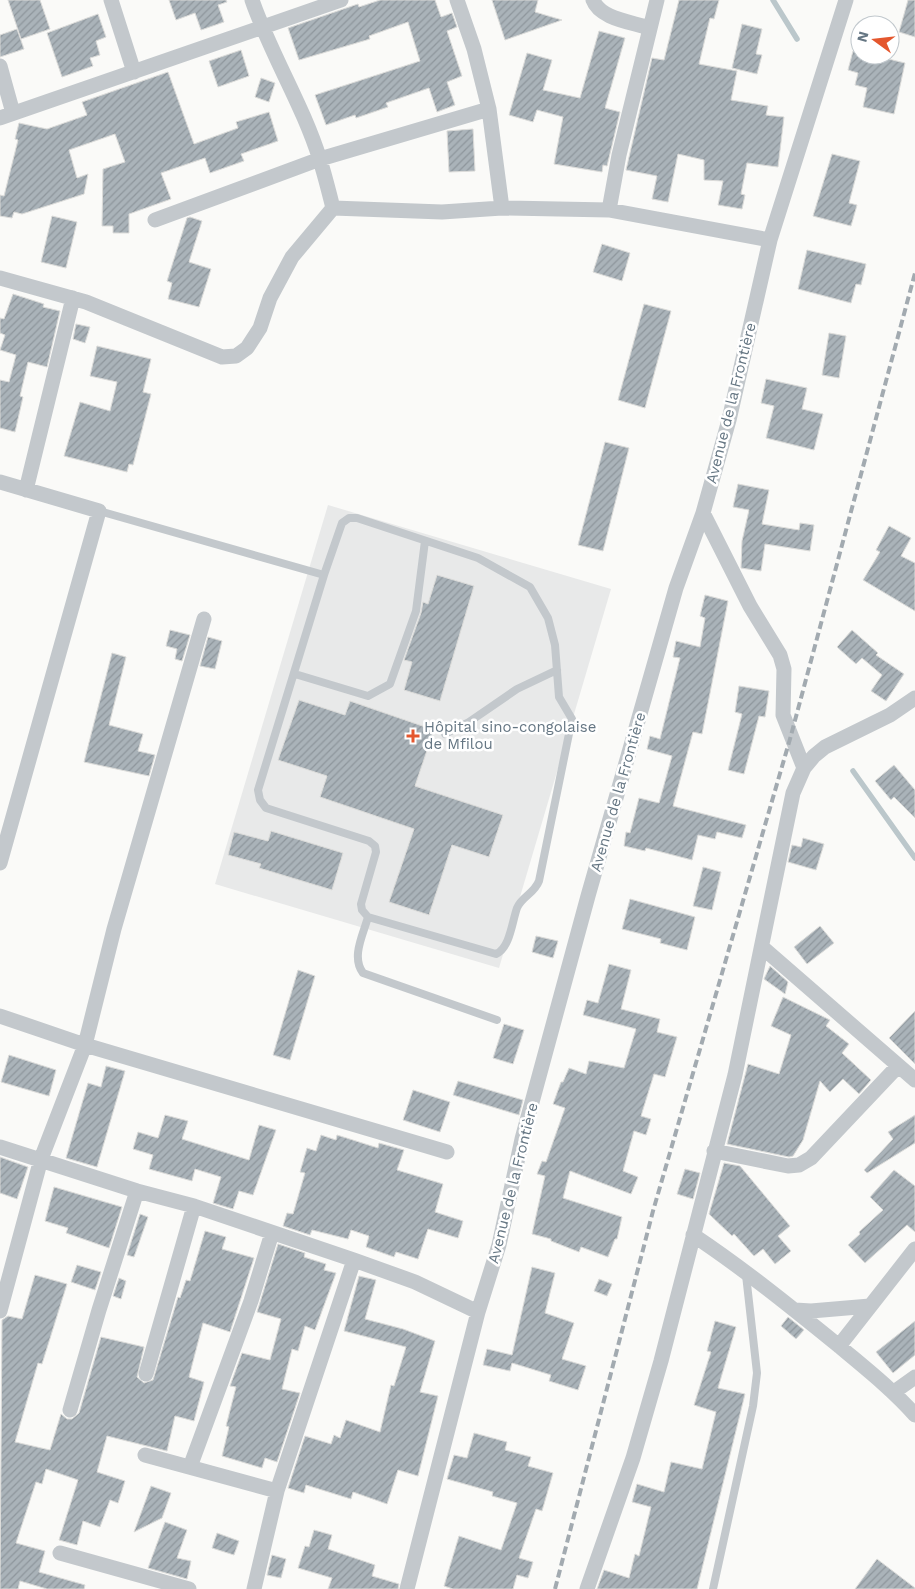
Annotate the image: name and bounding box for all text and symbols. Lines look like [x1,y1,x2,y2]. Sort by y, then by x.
north arrow [850,15,900,65]
text: N [853,30,872,44]
street label: Avenue de la Frontière [702,321,760,485]
street label: Avenue de la Frontière [587,710,649,874]
place label: Hôpital sino-congolaise de Mfilou [424,718,596,753]
marker: Hôpital sino-congolaise de Mfilou [406,729,420,743]
street label: Avenue de la Frontière [484,1101,542,1265]

